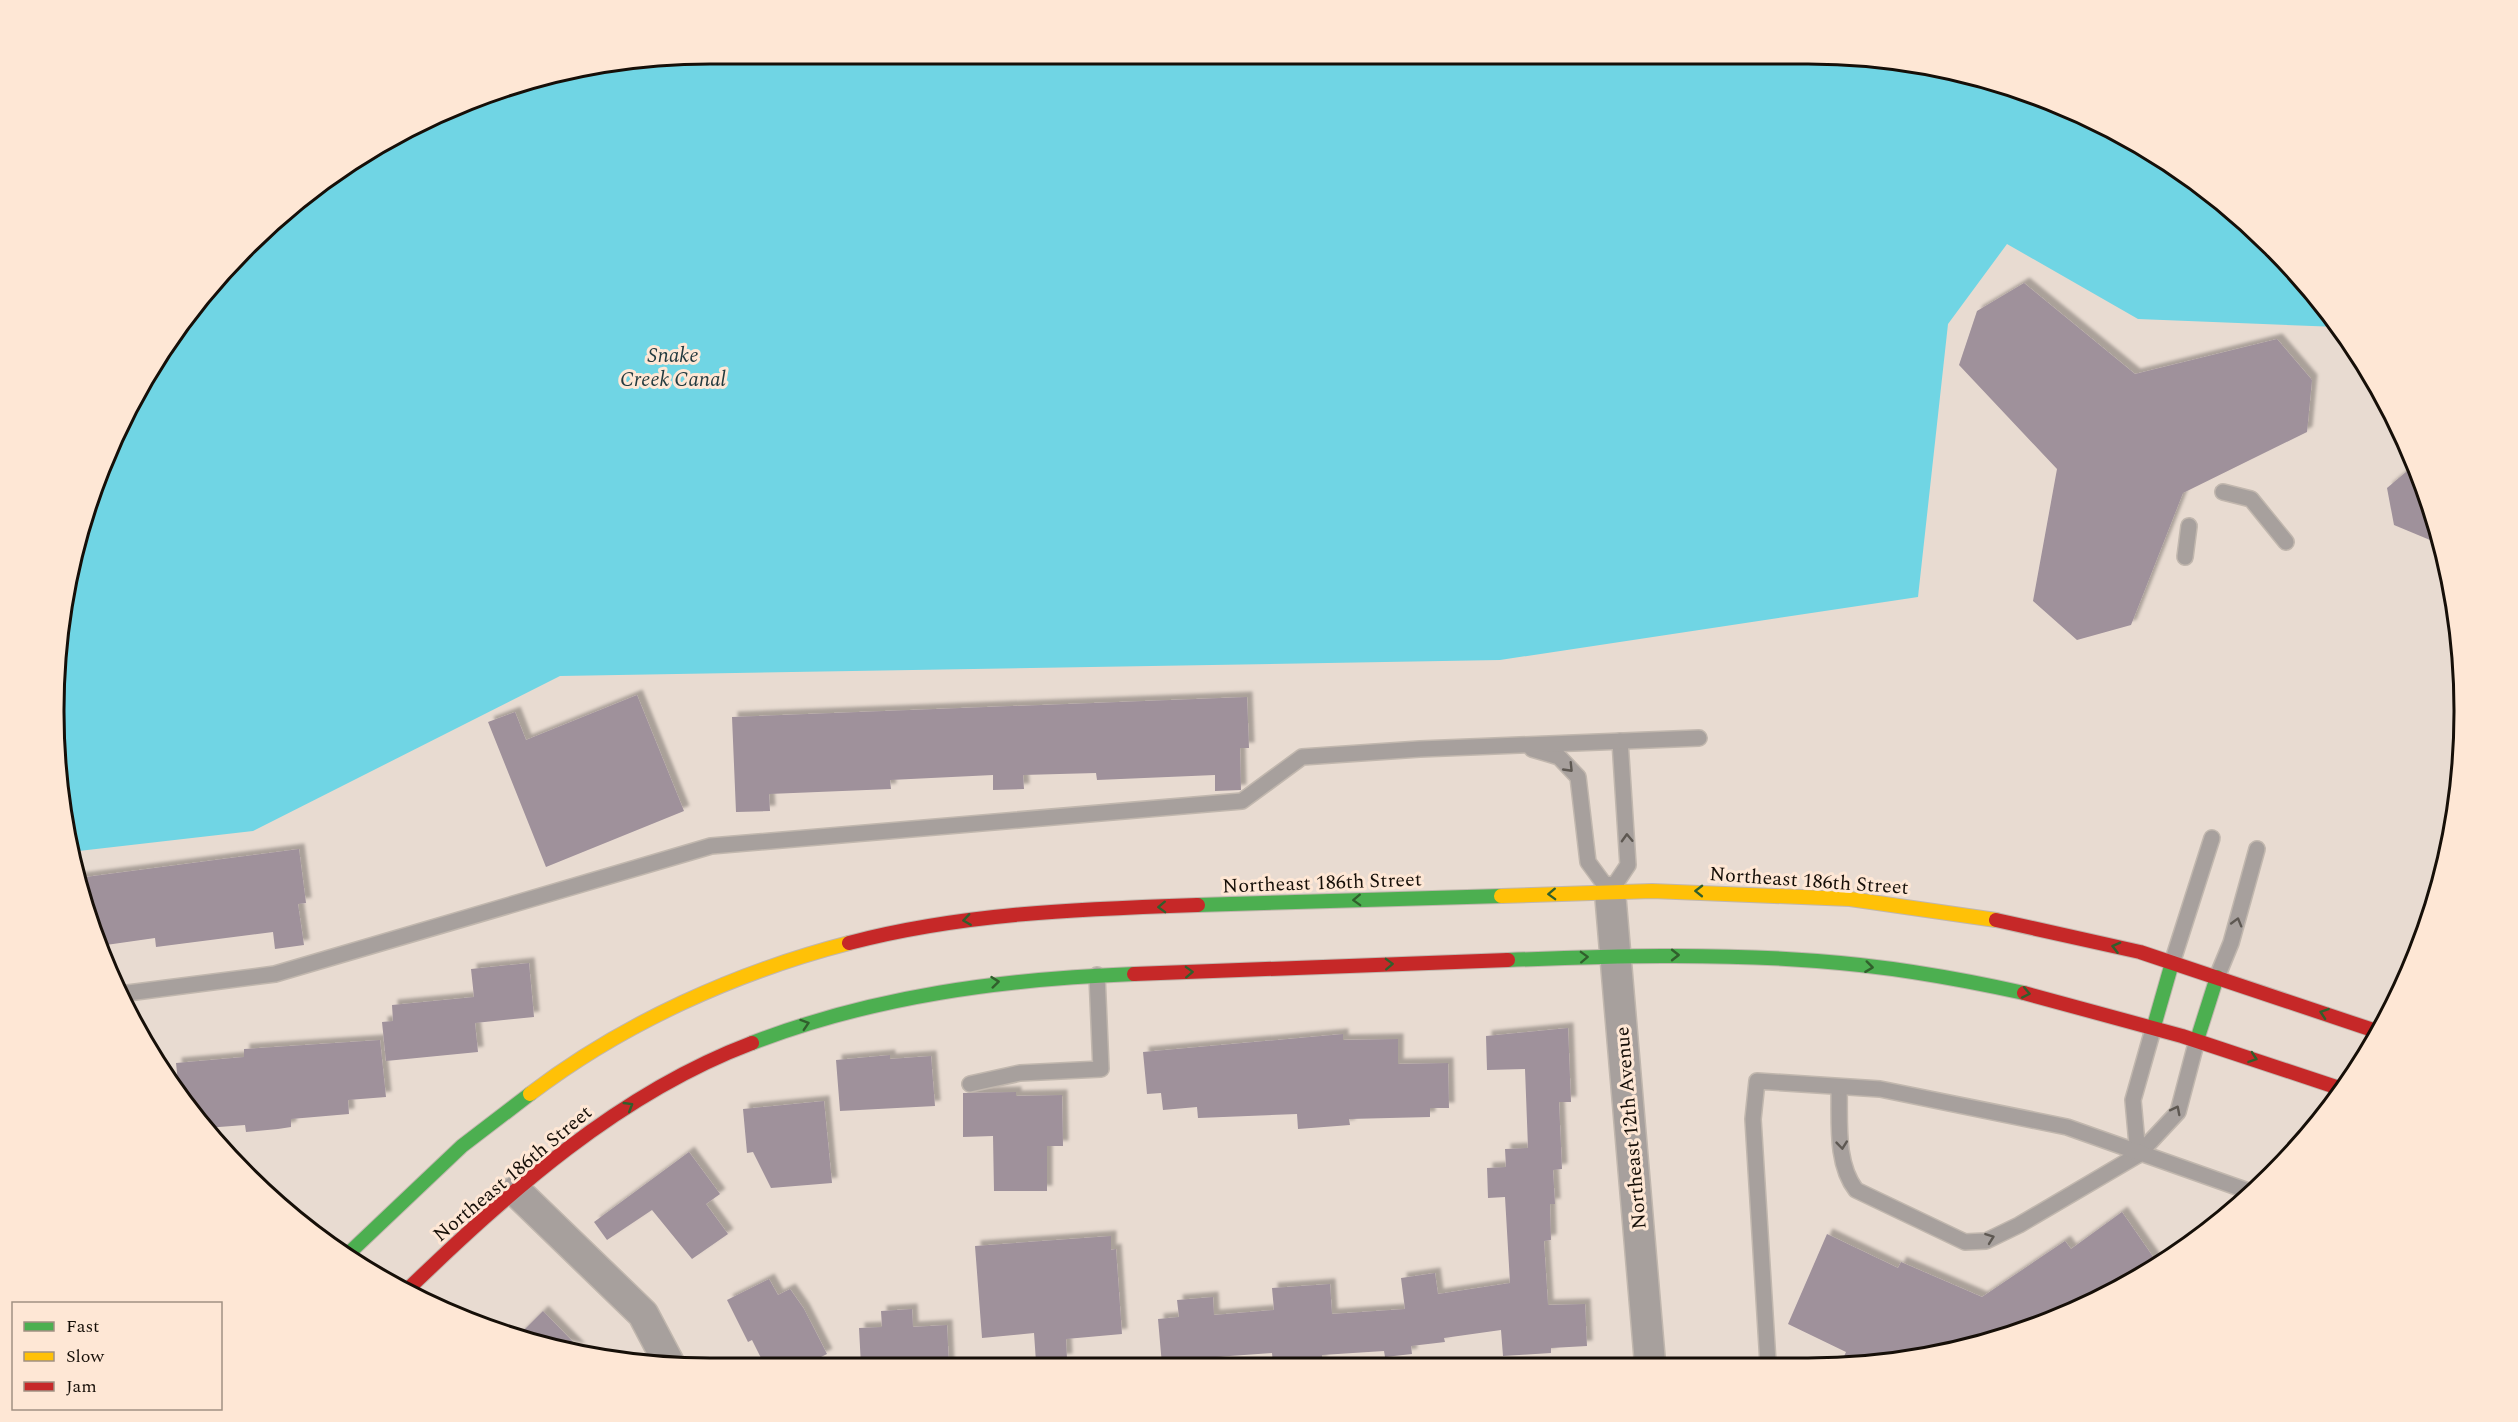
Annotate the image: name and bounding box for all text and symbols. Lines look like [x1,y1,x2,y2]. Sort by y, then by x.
water label: Snake Creek Canal [620,340,727,396]
one-way arrow [1562,760,1573,771]
one-way arrow [1620,833,1633,842]
street label: Northeast 186th Street [1708,859,1910,903]
street label: Northeast 186th Street [1222,865,1422,901]
one-way arrow [1695,885,1704,897]
one-way arrow [1547,888,1556,900]
one-way arrow [1352,894,1361,907]
one-way arrow [1157,900,1166,913]
one-way arrow [963,913,972,925]
one-way arrow [2230,917,2242,928]
one-way arrow [2111,941,2121,954]
one-way arrow [1670,949,1679,961]
one-way arrow [1580,951,1589,964]
one-way arrow [1385,958,1394,970]
one-way arrow [1865,960,1874,973]
one-way arrow [1185,965,1194,978]
one-way arrow [990,976,999,989]
one-way arrow [2021,986,2031,999]
one-way arrow [2319,1008,2330,1021]
one-way arrow [799,1019,810,1031]
street label: Northeast 12th Avenue [1607,1025,1655,1230]
one-way arrow [2247,1051,2258,1063]
street label: Northeast 186th Street [426,1098,599,1249]
one-way arrow [622,1102,633,1113]
one-way arrow [2168,1105,2180,1116]
one-way arrow [1835,1140,1848,1150]
one-way arrow [1984,1232,1995,1245]
legend [12,1302,222,1410]
text: Fast [66,1313,99,1340]
text: Slow [66,1343,105,1370]
text: Jam [66,1373,97,1400]

